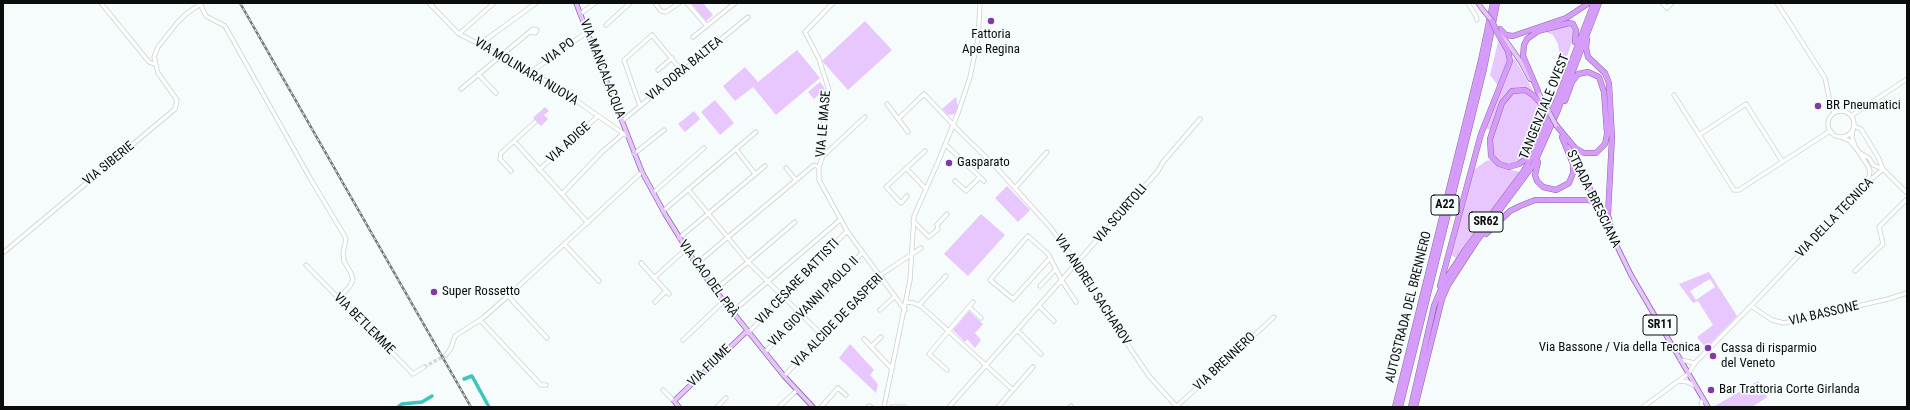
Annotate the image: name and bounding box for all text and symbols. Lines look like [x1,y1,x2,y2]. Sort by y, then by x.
marker: Fattoria Ape Regina [986,16,996,26]
street label: VIA MANCALACQUA [576,17,628,121]
place label: Fattoria Ape Regina [962,27,1020,58]
street label: VIA DORA BALTEA [644,34,726,104]
street label: VIA MOLINARA NUOVA [471,35,581,109]
street label: VIA PO [540,35,578,69]
street label: TANGENZIALE OVEST [1517,52,1573,162]
street label: VIA LE MASE [813,90,835,158]
place label: BR Pneumatici [1826,98,1901,114]
marker: BR Pneumatici [1813,101,1823,111]
street label: VIA ADIGE [544,119,594,167]
street label: VIA SIBERIE [80,139,138,189]
street label: STRADA BRESCIANA [1563,148,1623,250]
place label: Gasparato [957,155,1010,171]
marker: Gasparato [944,158,954,168]
street label: VIA DELLA TECNICA [1793,175,1877,261]
street label: VIA SCURTOLI [1091,181,1151,247]
road number: A22 [1431,195,1459,215]
road number: SR62 [1469,212,1503,232]
street label: AUTOSTRADA DEL BRENNERO [1383,230,1435,384]
street label: VIA ANDREIJ SACHAROV [1050,232,1134,348]
street label: VIA CESARE BATTISTI [753,236,843,328]
street label: VIA CAO DEL PRÀ [675,237,741,321]
street label: VIA GIOVANNI PAOLO II [766,254,862,350]
street label: VIA ALCIDE DE GASPERI [789,271,887,371]
place label: Super Rossetto [442,284,520,300]
marker: Super Rossetto [429,287,439,297]
street label: VIA BETLEMME [330,290,398,358]
street label: VIA BASSONE [1787,298,1861,330]
road number: SR11 [1643,315,1677,335]
street label: VIA BRENNERO [1191,329,1259,395]
place label: Via Bassone / Via della Tecnica [1539,340,1700,356]
place label: Cassa di risparmio del Veneto [1721,341,1817,372]
street label: VIA FIUME [685,342,735,390]
marker: Via Bassone / Via della Tecnica [1703,343,1713,353]
marker: Cassa di risparmio del Veneto [1708,351,1718,361]
place label: Bar Trattoria Corte Girlanda [1719,382,1860,398]
marker: Bar Trattoria Corte Girlanda [1706,385,1716,395]

